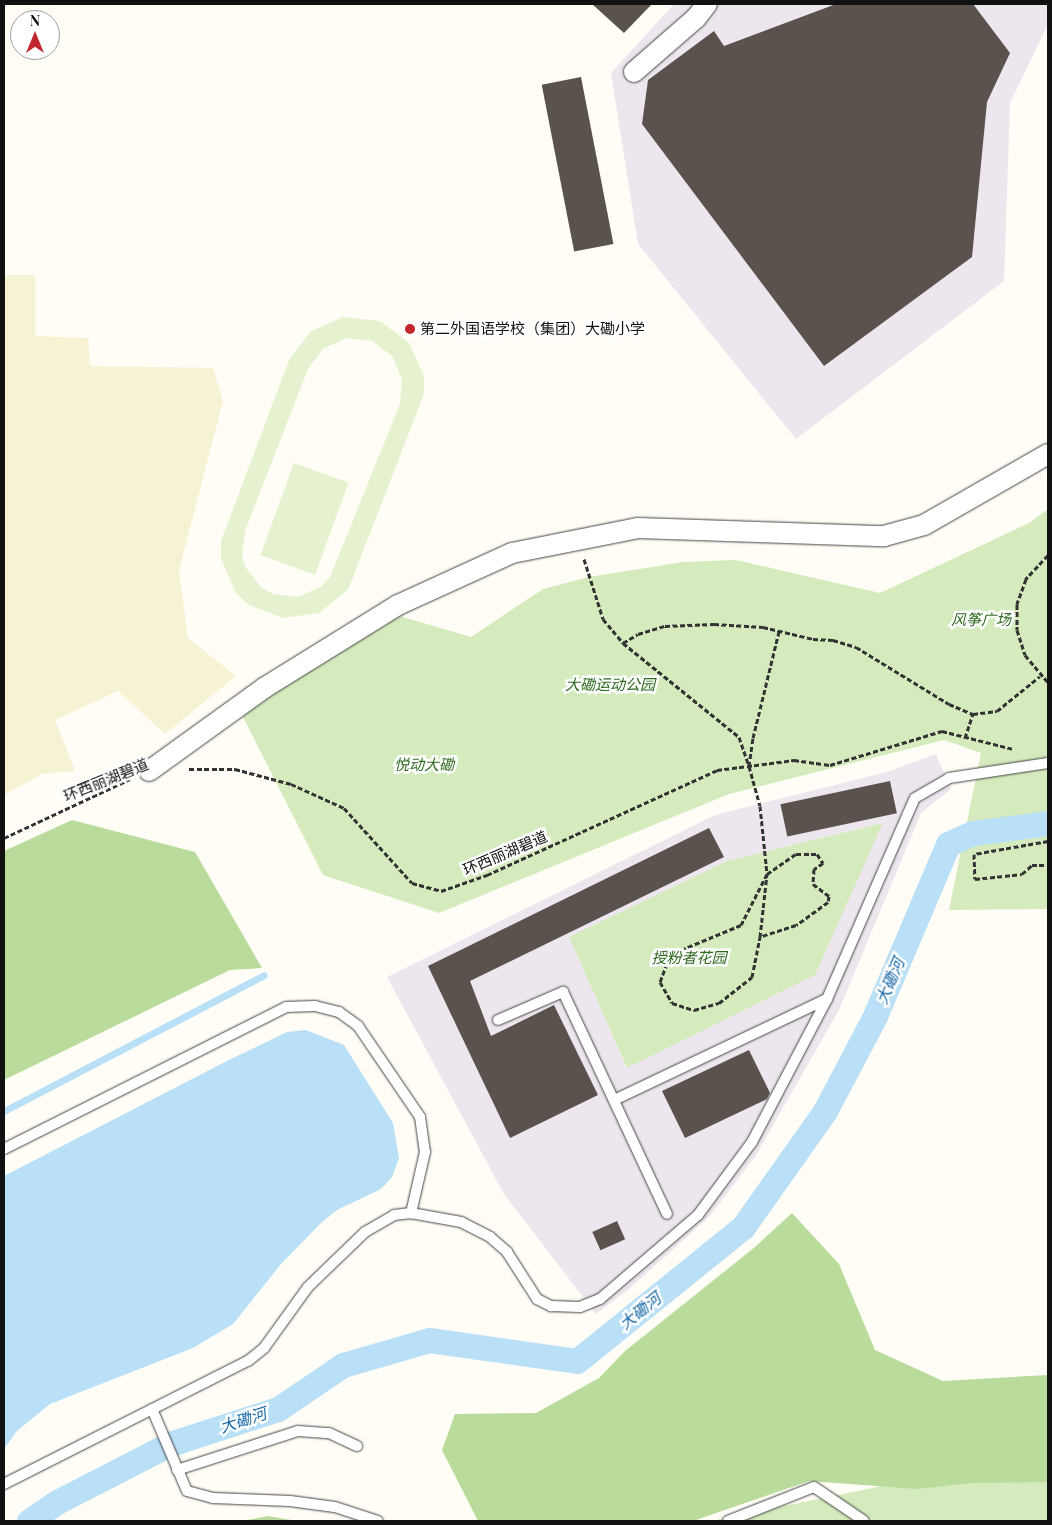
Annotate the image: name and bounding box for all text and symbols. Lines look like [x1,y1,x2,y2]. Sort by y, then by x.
north arrow [10,10,60,60]
text: N [30,11,40,30]
place label: 第二外国语学校（集团）大磡小学 [420,320,645,338]
marker: 第二外国语学校（集团）大磡小学 [404,323,416,335]
park label: 风筝广场 [951,611,1011,629]
park label: 大磡运动公园 [565,676,655,694]
street label: 环西丽湖碧道 [61,755,151,805]
park label: 悦动大磡 [394,756,454,774]
street label: 环西丽湖碧道 [460,827,550,879]
park label: 授粉者花园 [652,949,726,967]
water label: 大磡河 [872,955,908,1007]
water label: 大磡河 [615,1288,665,1334]
water label: 大磡河 [217,1403,269,1437]

